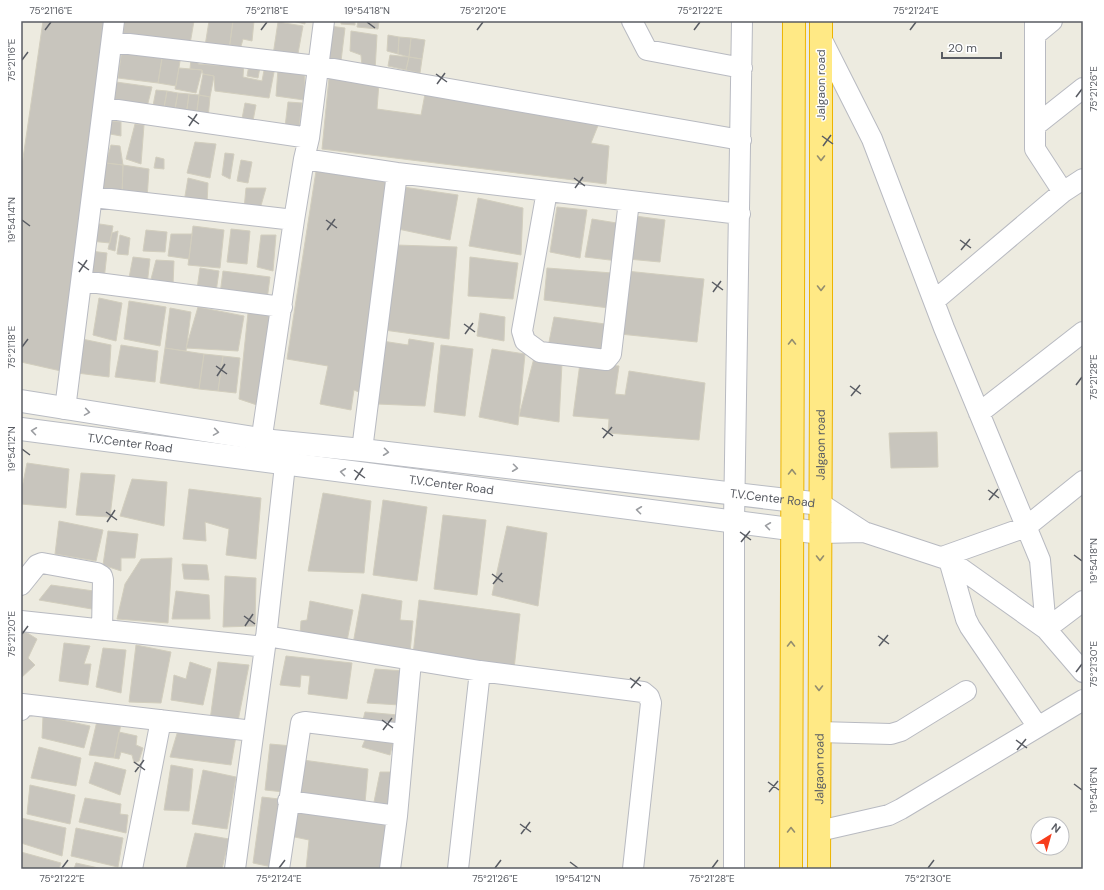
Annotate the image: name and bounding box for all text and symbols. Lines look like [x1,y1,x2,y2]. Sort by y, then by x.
text: 75°21'16"E [29,4,73,17]
text: 75°21'18"E [246,4,289,17]
text: 19°54'18"N [344,4,390,17]
text: 75°21'20"E [460,4,506,17]
text: 75°21'22"E [677,4,723,17]
text: 75°21'24"E [893,4,939,17]
scale bar [942,34,1001,60]
text: 75°21'16"E [5,38,18,82]
text: 20 m [948,40,977,56]
street label: Jalgaon road [813,49,829,121]
text: 75°21'26"E [1087,66,1100,112]
one-way arrow [817,155,825,161]
text: 19°54'14"N [5,197,18,243]
one-way arrow [817,285,825,291]
text: 75°21'18"E [5,325,18,368]
one-way arrow [788,339,796,345]
text: 75°21'28"E [1087,354,1100,400]
one-way arrow [84,407,90,416]
street label: Jalgaon road [813,409,829,481]
text: 19°54'12"N [5,426,18,472]
one-way arrow [31,427,37,436]
one-way arrow [213,427,219,436]
street label: T.V.Center Road [87,430,174,457]
one-way arrow [383,448,389,457]
one-way arrow [512,463,518,472]
one-way arrow [340,468,346,477]
one-way arrow [788,469,796,475]
street label: T.V.Center Road [408,471,495,498]
street label: T.V.Center Road [729,485,816,511]
one-way arrow [636,505,642,514]
one-way arrow [765,522,771,531]
text: 19°54'18"N [1087,538,1100,584]
one-way arrow [816,555,824,561]
text: 75°21'20"E [5,611,18,657]
text: 75°21'30"E [1087,640,1100,687]
one-way arrow [787,641,795,647]
one-way arrow [815,685,823,691]
street label: Jalgaon road [811,733,828,805]
text: 19°54'16"N [1087,767,1100,813]
north arrow [1030,816,1070,856]
text: N [1049,820,1063,836]
one-way arrow [787,827,795,833]
text: 75°21'22"E [39,872,85,885]
text: 75°21'24"E [256,872,302,885]
text: 75°21'26"E [472,872,518,885]
text: 19°54'12"N [555,872,601,885]
text: 75°21'28"E [689,872,735,885]
text: 75°21'30"E [905,872,952,885]

